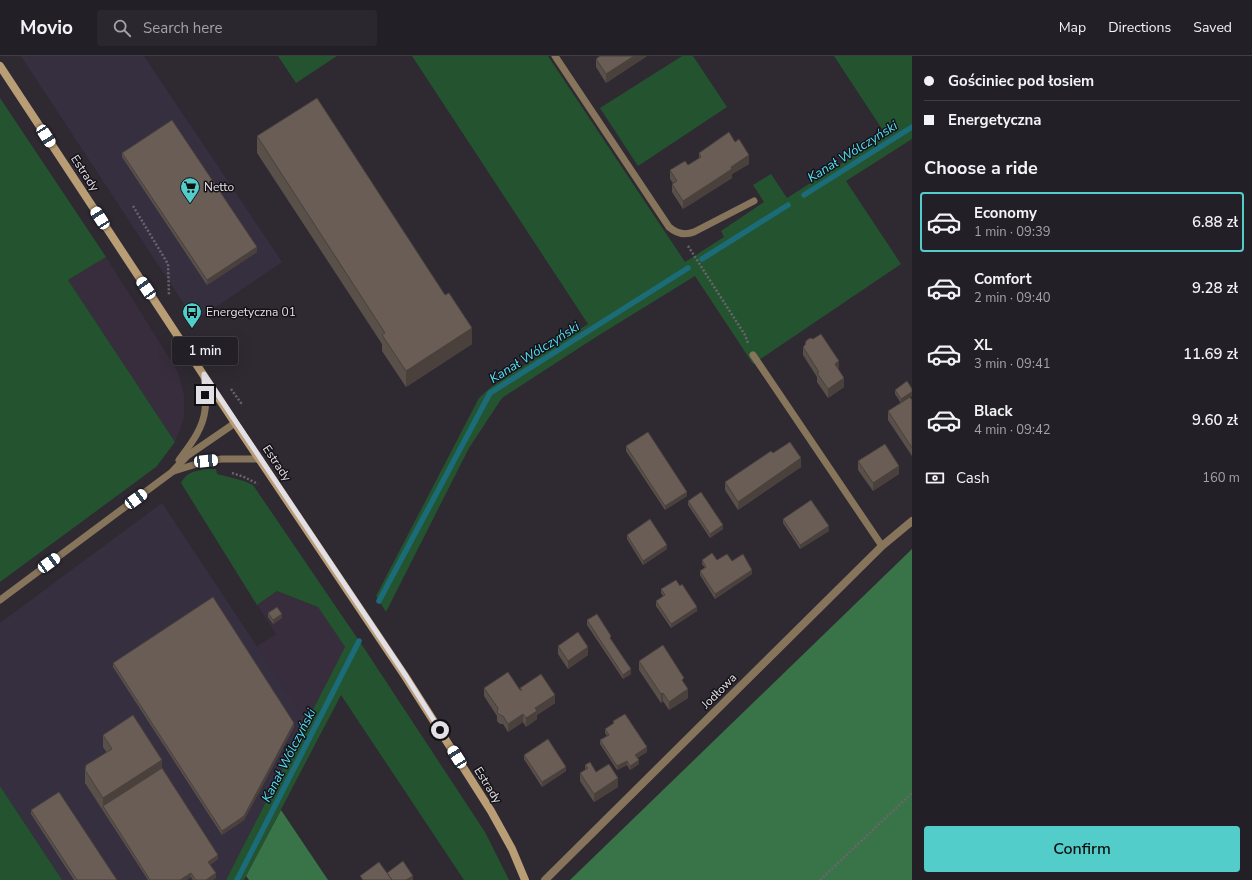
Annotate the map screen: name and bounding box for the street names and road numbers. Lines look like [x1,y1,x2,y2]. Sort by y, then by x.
street label: Estrady [67,152,103,195]
street label: Estrady [259,442,295,485]
street label: Jodłowa [697,670,740,713]
street label: Estrady [470,764,506,807]

